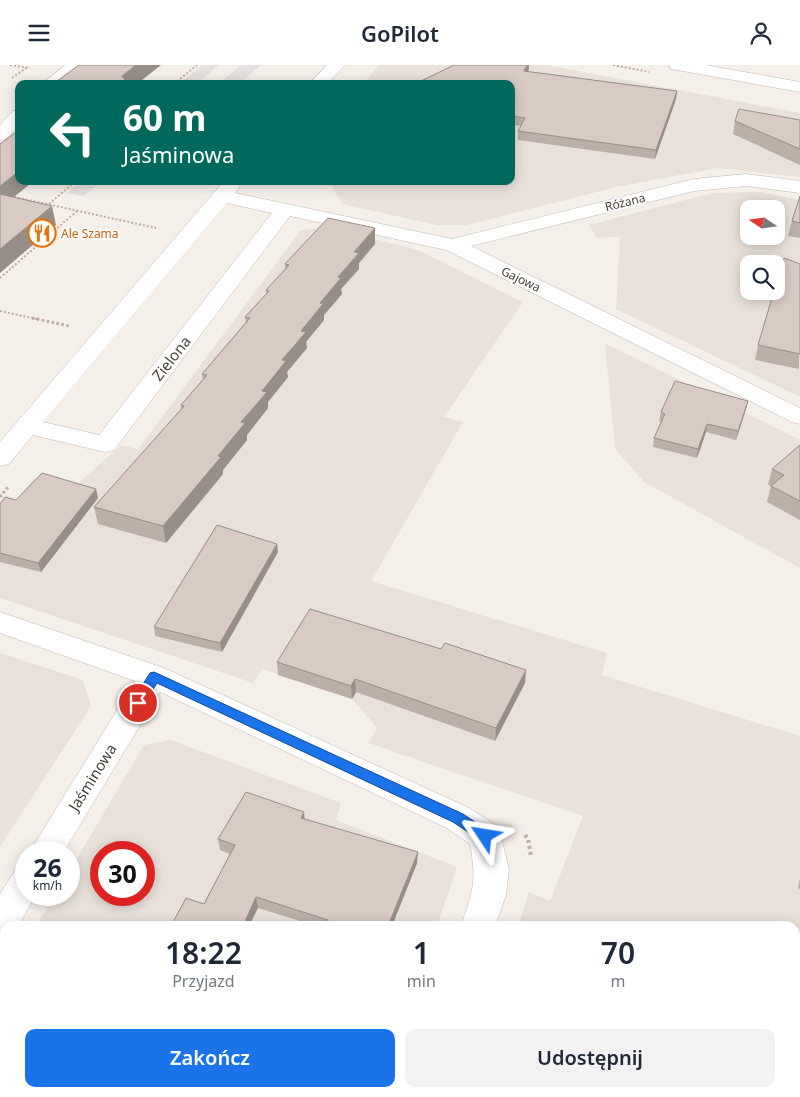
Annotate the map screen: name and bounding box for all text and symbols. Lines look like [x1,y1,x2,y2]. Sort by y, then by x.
text: GoPilot [361,18,439,48]
icon: menu [25,19,53,47]
icon: person [747,19,775,47]
text: 60 m [123,94,206,141]
icon: left [40,100,105,165]
text: Jaśminowa [123,139,234,169]
street label: Różana [603,189,647,215]
north arrow [740,200,785,245]
map controls [740,200,785,300]
restaurant icon: Ale Szama [27,218,57,248]
place label: Ale Szama [61,225,119,242]
button: search [740,255,785,300]
street label: Gajowa [499,262,543,296]
street label: Zielona [147,332,195,384]
pin [117,682,159,724]
icon: arrive [124,689,152,717]
street label: Jaśminowa [62,740,121,816]
position arrow [458,809,510,861]
speed limit sign: 30 [90,841,155,906]
text: 26 [33,850,62,884]
text: km/h [33,877,62,894]
text: 18:22 [165,932,242,973]
text: 1 [413,932,430,973]
text: 70 [601,932,635,973]
text: Przyjazd [172,970,235,992]
text: min [407,970,436,992]
text: m [610,970,625,992]
button: Zakończ [25,1029,395,1087]
button: Udostępnij [405,1029,775,1087]

